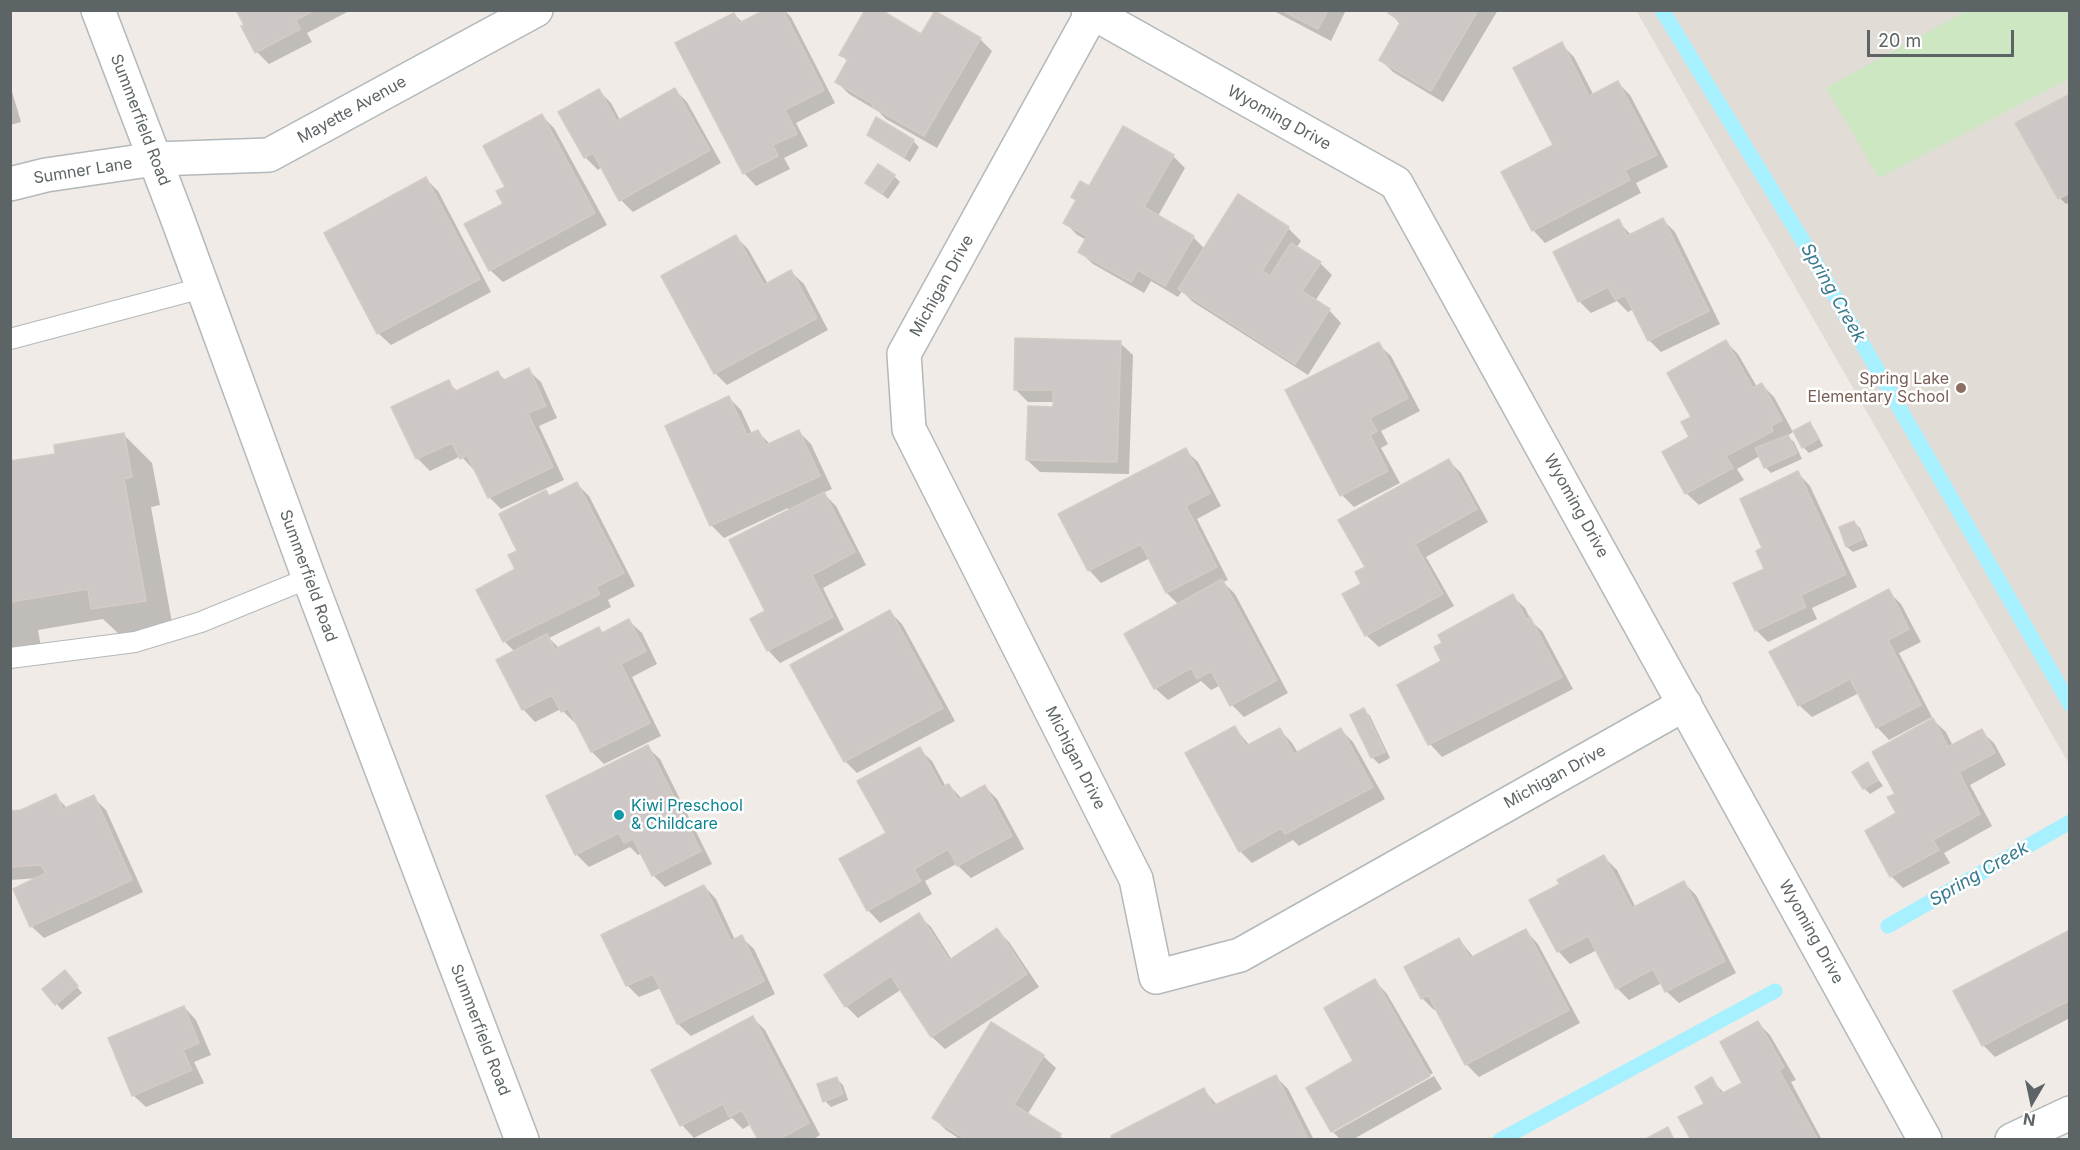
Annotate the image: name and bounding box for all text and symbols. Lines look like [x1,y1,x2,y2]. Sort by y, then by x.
scale bar [1870,18,2017,56]
text: 20 m [1878,30,1921,51]
street label: Summerfield Road [106,52,174,188]
street label: Mayette Avenue [294,72,410,148]
street label: Wyoming Drive [1224,82,1334,154]
street label: Sumner Lane [32,154,134,188]
street label: Michigan Drive [906,232,978,340]
water label: Spring Creek [1796,240,1870,346]
place label: Spring Lake Elementary School [1807,369,1949,407]
marker: Spring Lake Elementary School [1954,381,1968,395]
street label: Wyoming Drive [1540,451,1612,561]
street label: Summerfield Road [275,507,341,645]
street label: Michigan Drive [1041,703,1109,813]
street label: Michigan Drive [1501,741,1609,813]
place label: Kiwi Preschool & Childcare [631,796,743,834]
marker: Kiwi Preschool & Childcare [612,808,626,822]
water label: Spring Creek [1926,837,2032,911]
street label: Wyoming Drive [1775,877,1847,987]
street label: Summerfield Road [446,962,514,1098]
north arrow [2002,1072,2062,1132]
text: N [2022,1109,2037,1131]

